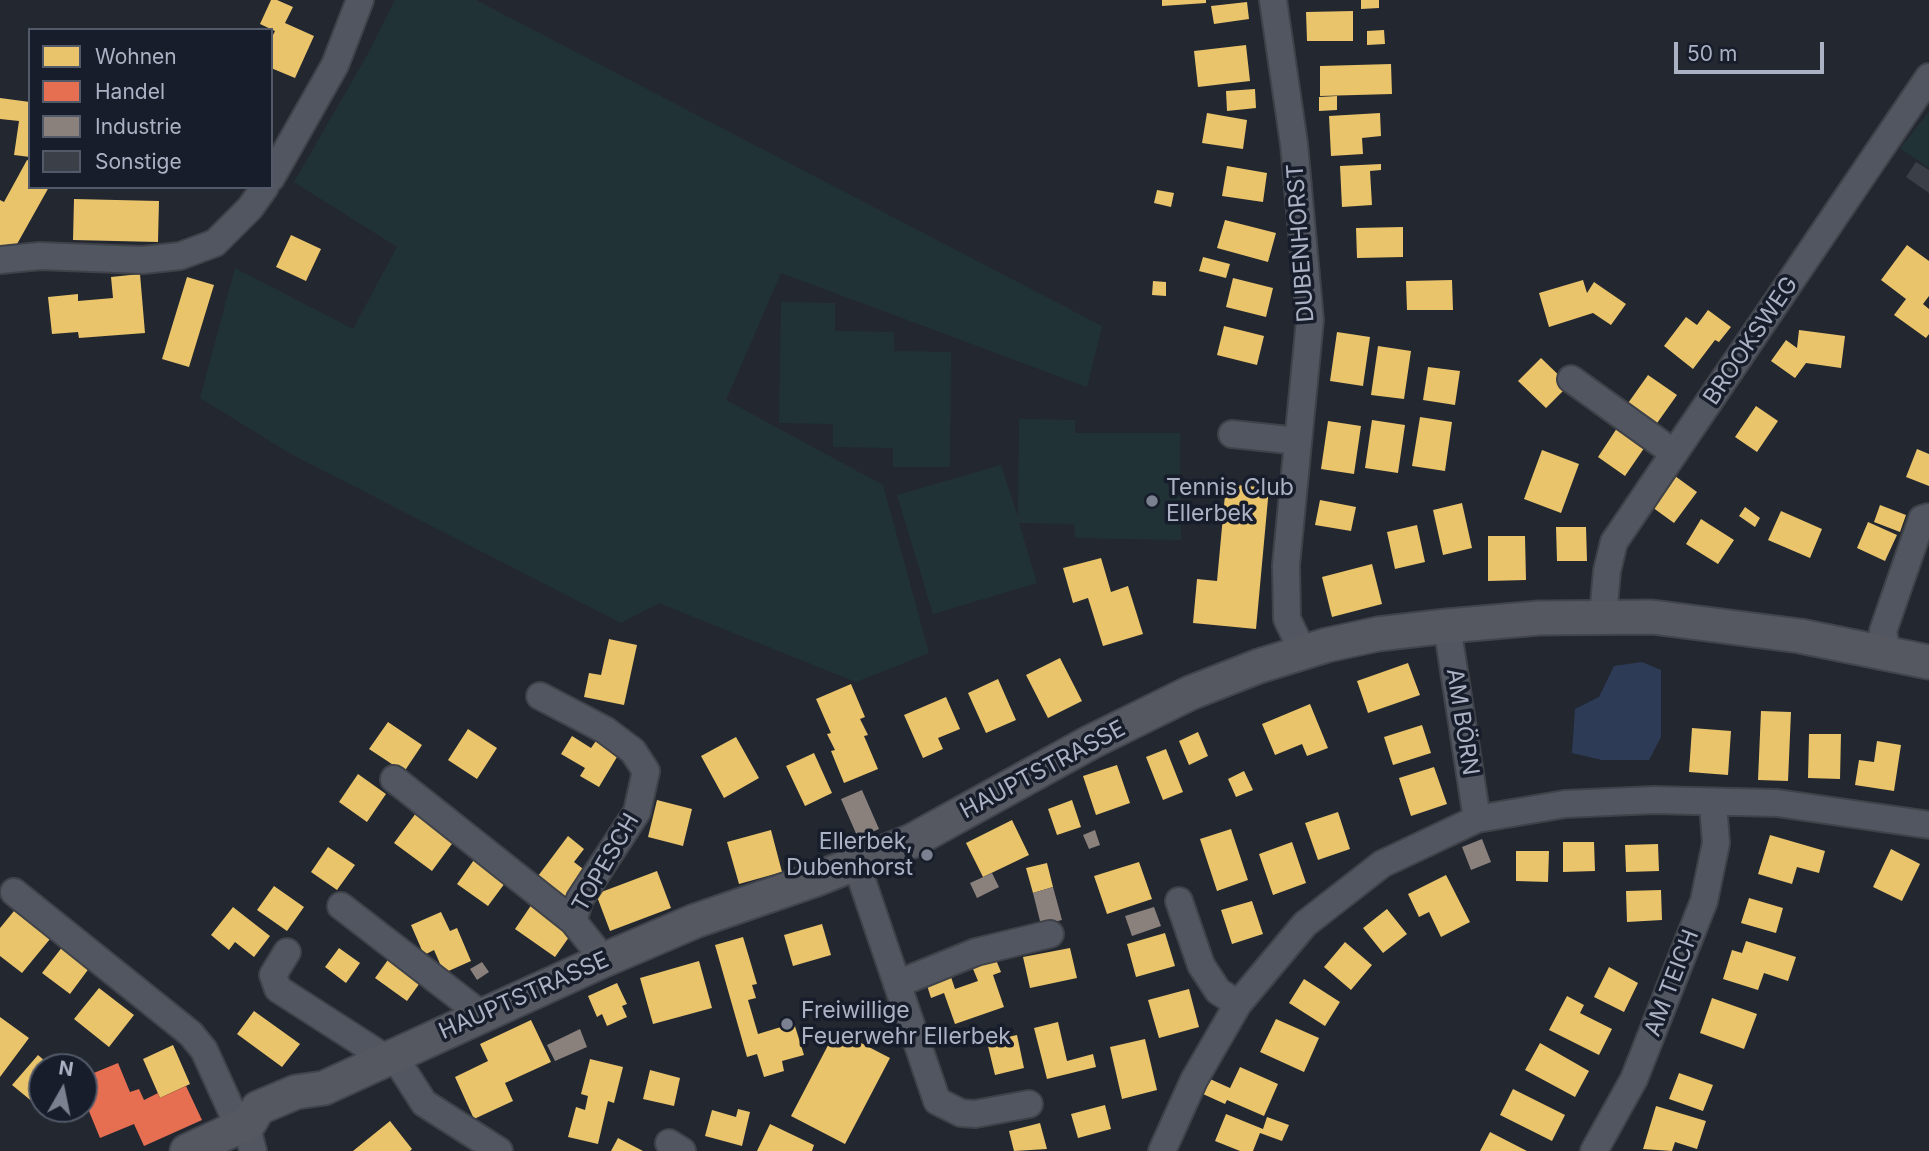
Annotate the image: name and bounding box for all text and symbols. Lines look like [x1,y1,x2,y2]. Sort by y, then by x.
legend [28,28,273,189]
scale bar [1677,28,1828,72]
text: 50 m [1687,41,1737,66]
text: Wohnen [95,44,177,69]
text: Handel [95,79,165,104]
text: Industrie [95,114,182,139]
text: Sonstige [95,149,182,174]
street label: DUBENHORST [1282,163,1320,323]
street label: BROOKSWEG [1698,272,1804,410]
place label: Tennis Club Ellerbek [1166,474,1294,528]
marker: Tennis Club Ellerbek [1144,493,1160,509]
street label: AM BÖRN [1440,667,1484,777]
street label: HAUPTSTRASSE [956,715,1130,825]
street label: TOPESCH [567,809,645,917]
place label: Ellerbek, Dubenhorst [786,828,913,882]
marker: Ellerbek, Dubenhorst [919,847,935,863]
street label: AM TEICH [1639,926,1705,1040]
street label: HAUPTSTRASSE [435,946,613,1046]
place label: Freiwillige Feuerwehr Ellerbek [801,997,1011,1051]
marker: Freiwillige Feuerwehr Ellerbek [779,1016,795,1032]
north arrow [28,1053,98,1123]
text: N [57,1056,75,1081]

